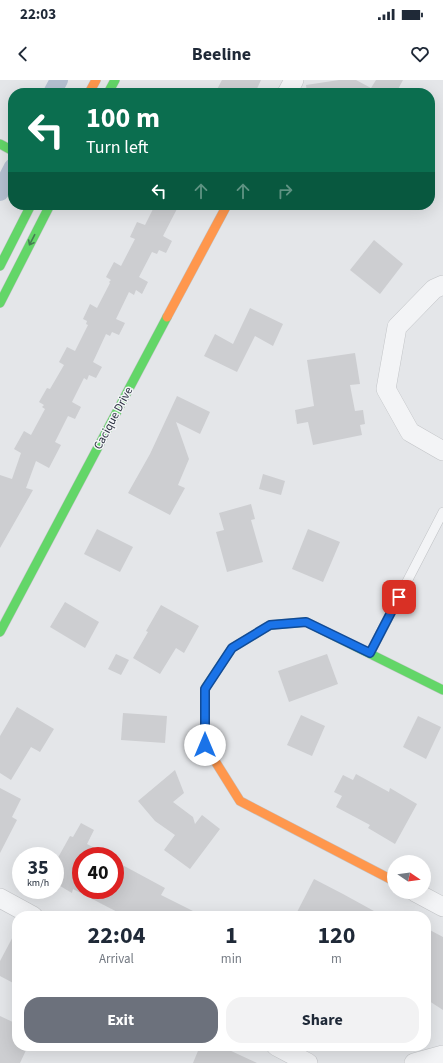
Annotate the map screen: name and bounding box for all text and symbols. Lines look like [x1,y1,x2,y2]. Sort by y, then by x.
text: 22:03 [20,4,56,25]
text: Beeline [192,42,251,67]
icon: back [12,43,34,65]
icon: heart [409,43,431,65]
text: 100 m [86,98,160,138]
icon: left [20,104,72,156]
text: Turn left [86,135,148,160]
icon: left [148,180,170,202]
icon: ahead [190,180,212,202]
icon: ahead [232,180,254,202]
icon: right [274,180,296,202]
one-way arrow [28,234,35,246]
street label: Cacique Drive [90,384,137,453]
pin [382,580,416,614]
icon: arrive [388,586,410,608]
position arrow [184,724,226,766]
speed limit sign: 40 [72,847,124,899]
text: 35 [27,854,49,882]
north arrow [387,855,431,899]
map controls [387,855,431,899]
text: km/h [27,876,49,890]
text: 22:04 [87,918,145,953]
text: 1 [225,918,238,953]
text: 120 [317,918,355,953]
text: Arrival [99,950,134,968]
text: min [221,950,242,968]
text: m [331,950,342,968]
button: Exit [24,997,218,1043]
button: Share [226,997,419,1043]

